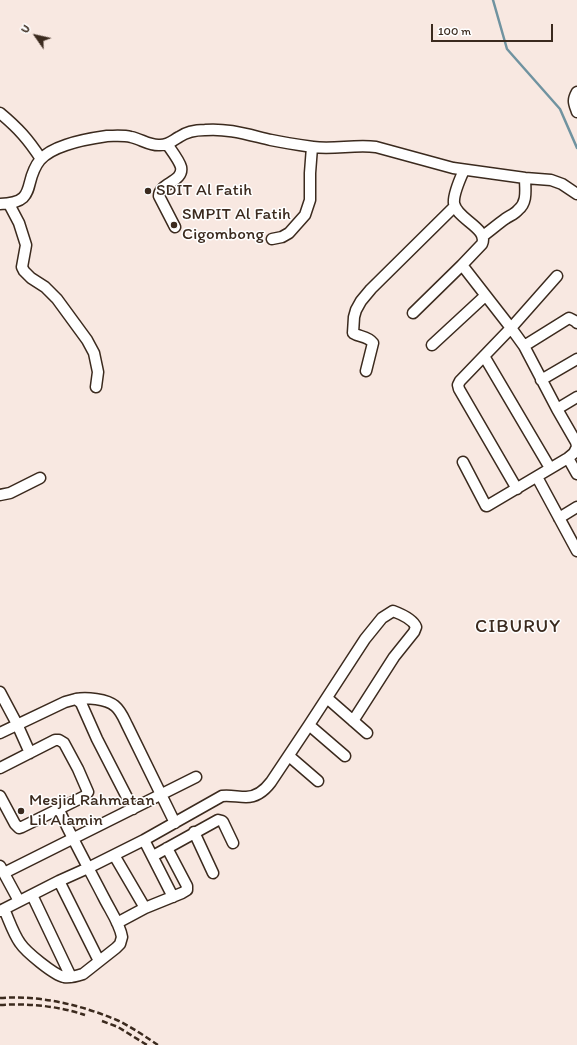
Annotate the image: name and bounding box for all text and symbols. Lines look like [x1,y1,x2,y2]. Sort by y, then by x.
north arrow [16,16,56,56]
scale bar [433,16,555,42]
text: U [18,22,33,36]
text: 100 m [438,24,471,38]
place label: SDIT Al Fatih [156,181,252,201]
marker: SDIT Al Fatih [143,186,153,196]
place label: SMPIT Al Fatih Cigombong [182,205,291,245]
marker: SMPIT Al Fatih Cigombong [169,220,179,230]
district label: CIBURUY [475,616,561,638]
place label: Mesjid Rahmatan Lil Alamin [29,791,155,831]
marker: Mesjid Rahmatan Lil Alamin [16,806,26,816]

